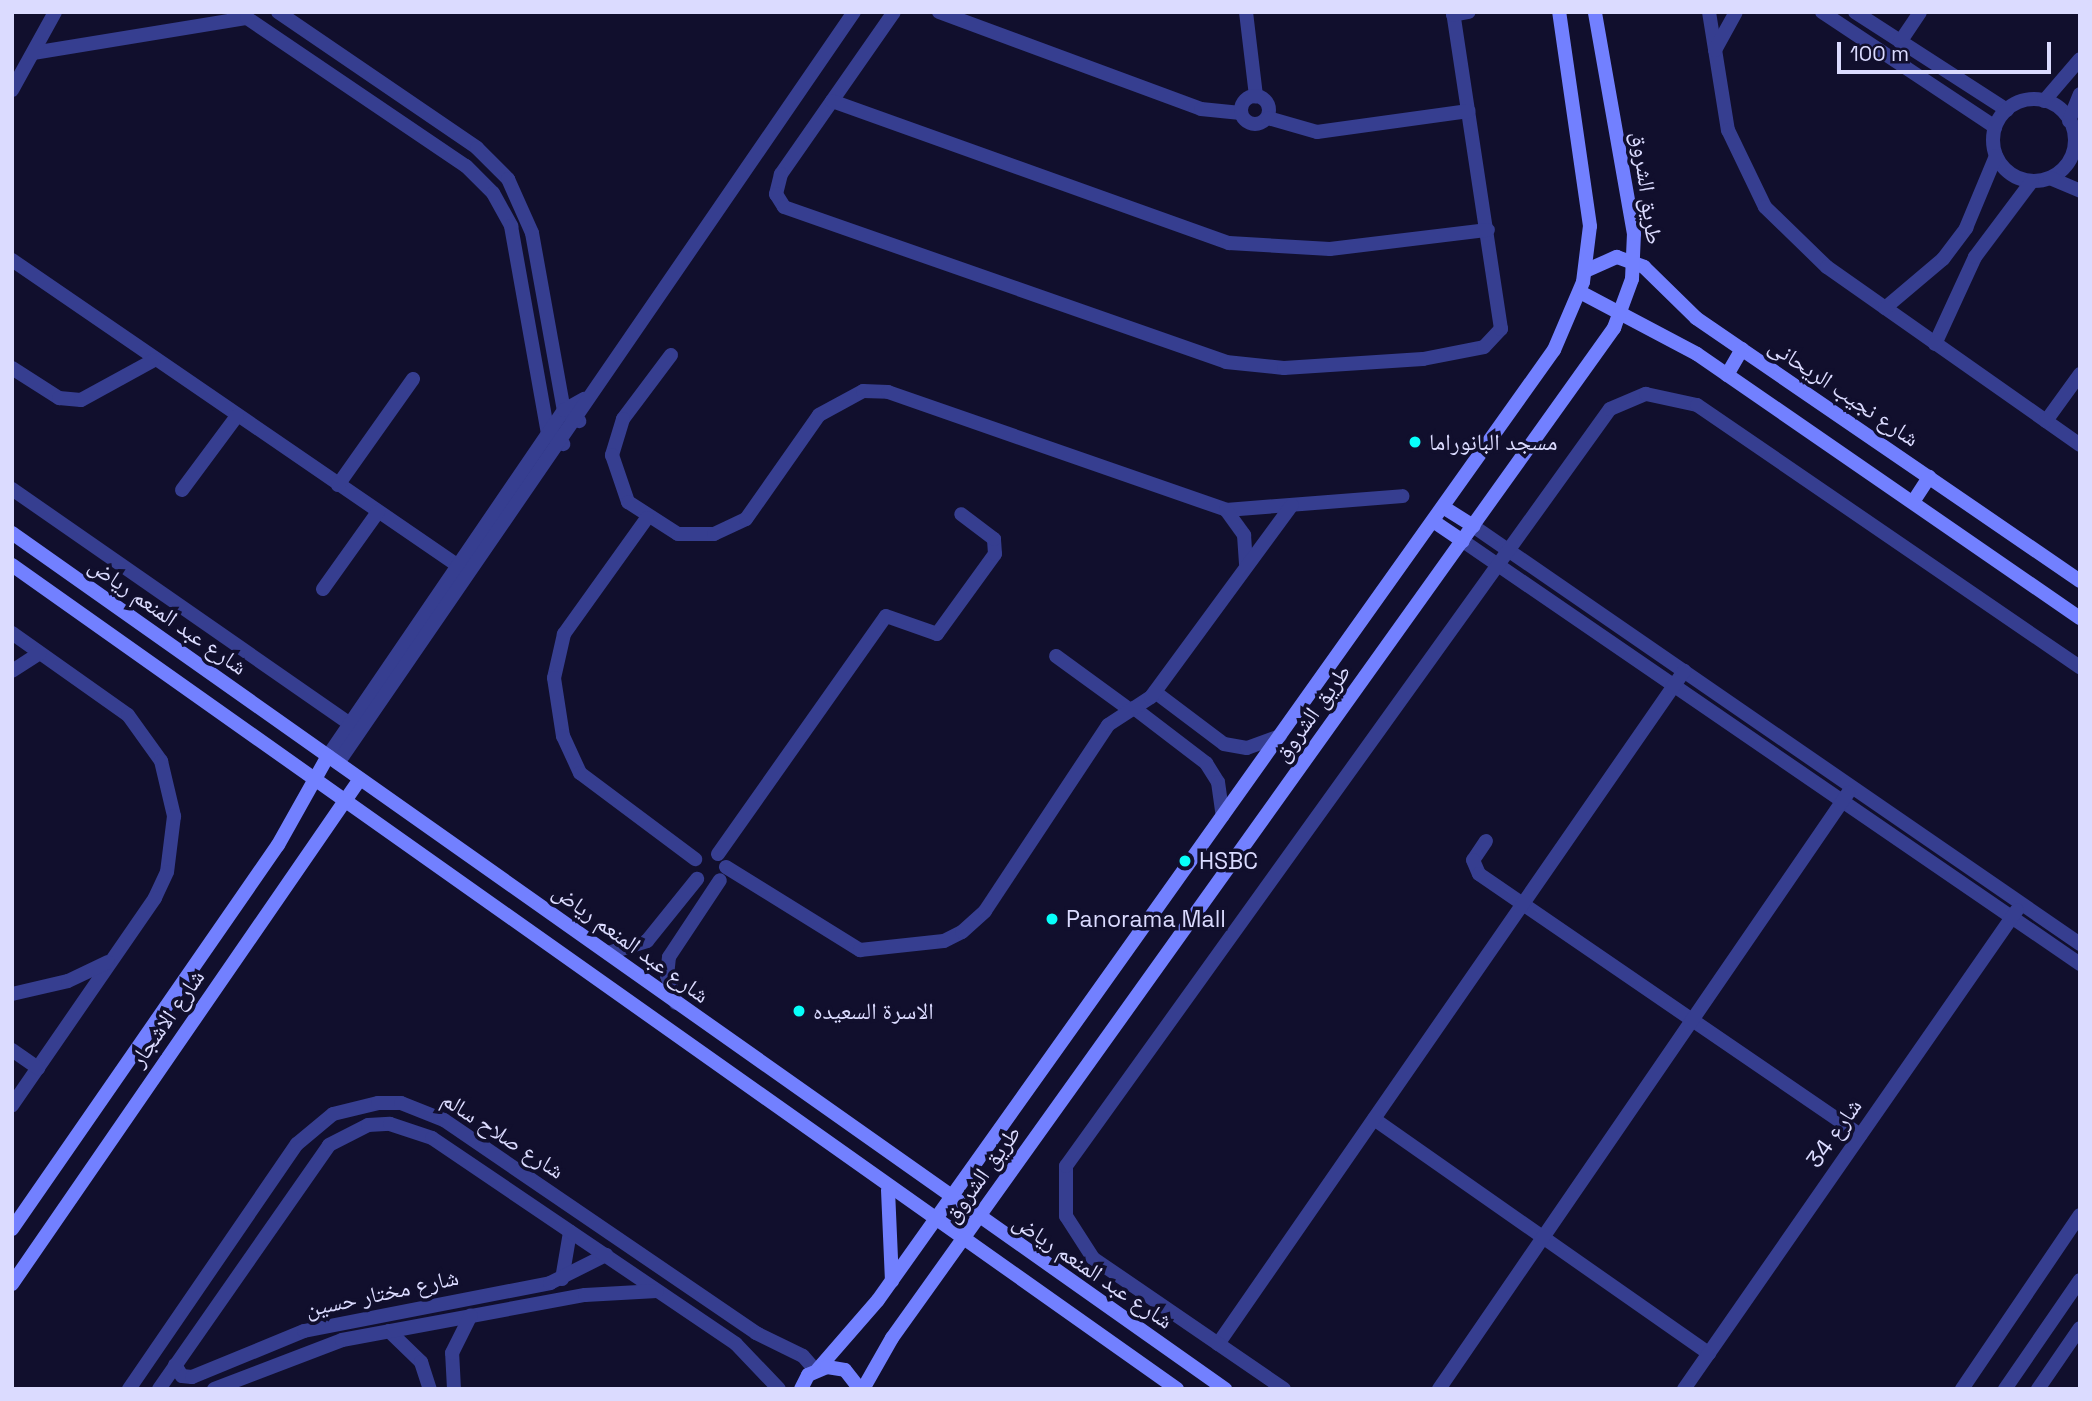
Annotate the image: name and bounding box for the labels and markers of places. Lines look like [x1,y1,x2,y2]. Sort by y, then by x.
place label: مسجد البانوراما [1429,428,1558,456]
marker: مسجد البانوراما [1407,434,1423,450]
place label: HSBC [1199,847,1258,875]
marker: HSBC [1177,853,1193,869]
place label: Panorama Mall [1066,905,1226,933]
marker: Panorama Mall [1044,911,1060,927]
place label: الاسرة السعيده [813,997,934,1025]
marker: الاسرة السعيده [791,1003,807,1019]

